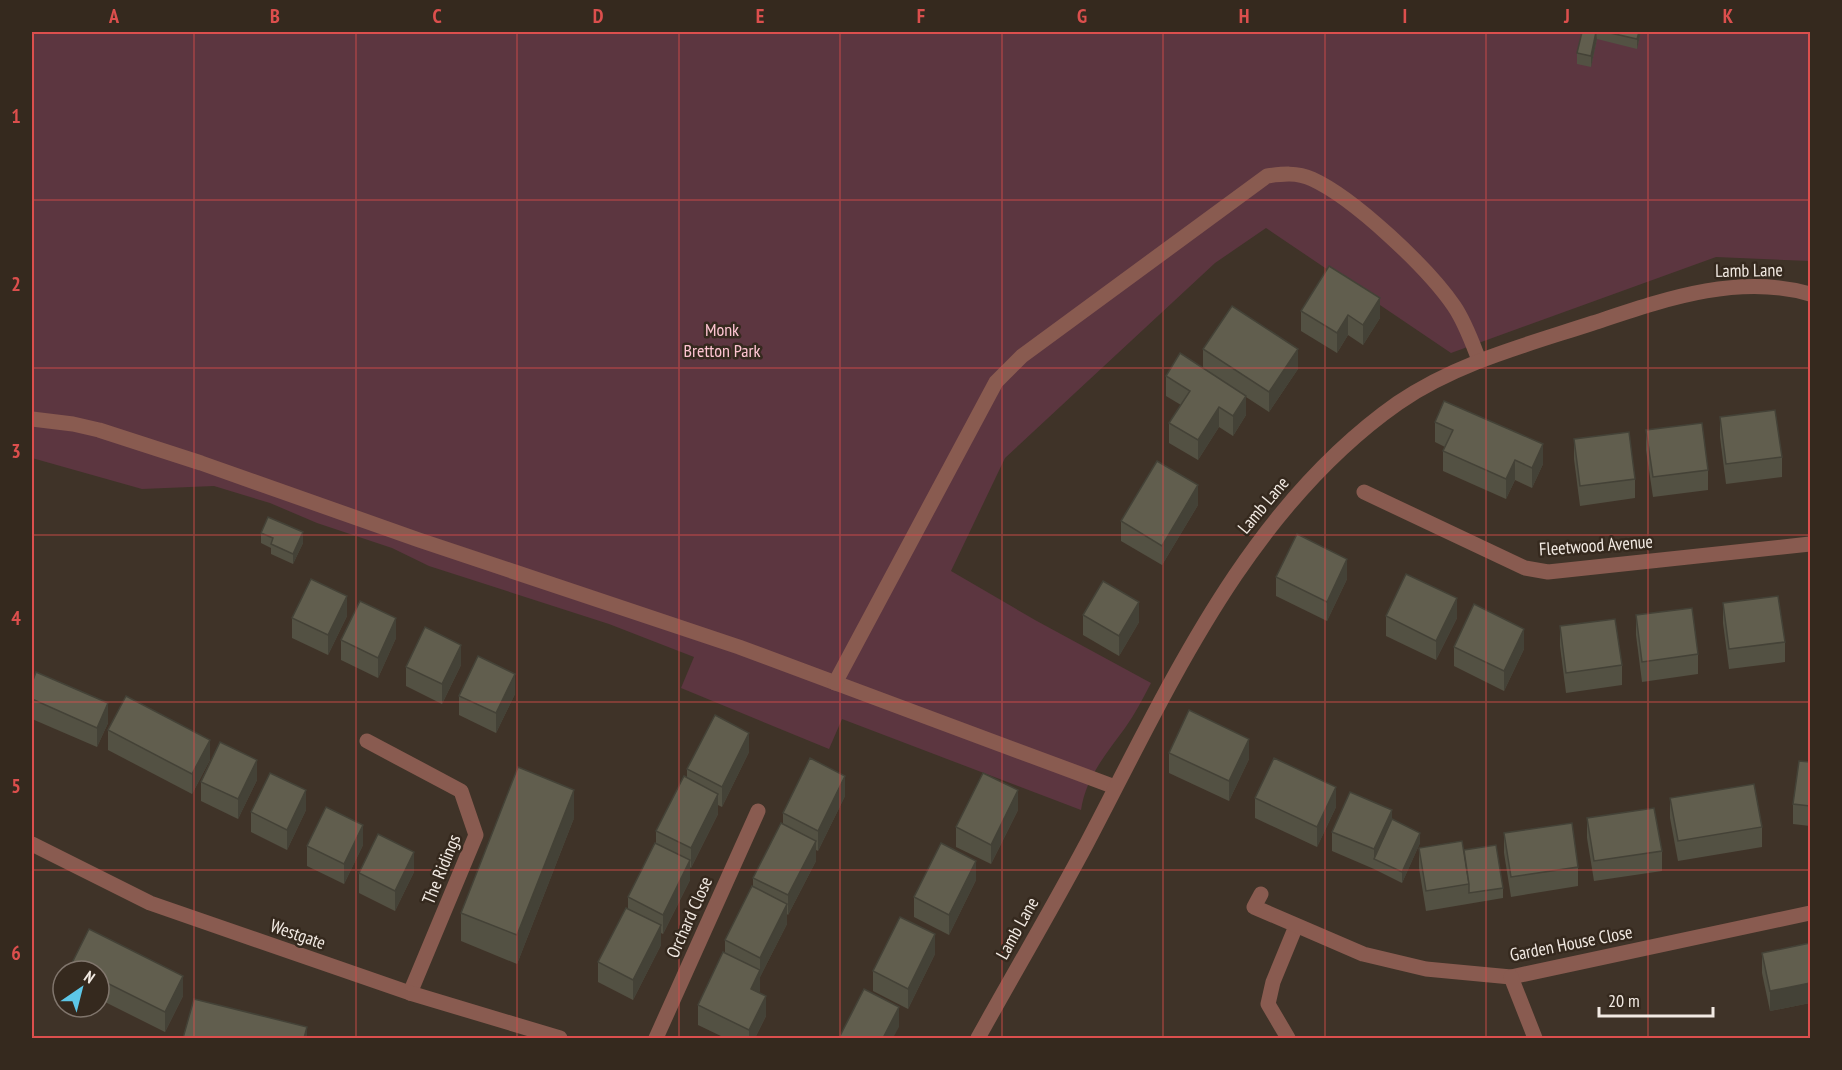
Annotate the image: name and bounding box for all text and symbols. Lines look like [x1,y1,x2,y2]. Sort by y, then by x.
text: A [108,3,120,29]
text: B [270,3,280,29]
text: C [432,3,442,29]
text: D [593,3,604,29]
text: E [756,3,764,29]
text: F [917,3,925,29]
text: G [1077,3,1087,29]
text: H [1239,3,1249,29]
text: I [1403,3,1407,29]
text: J [1563,3,1570,29]
text: K [1723,3,1734,29]
text: 1 [11,103,21,129]
street label: Lamb Lane [1715,258,1783,282]
text: 2 [11,271,21,297]
park label: Monk Bretton Park [684,318,760,362]
text: 3 [11,438,21,464]
street label: Lamb Lane [1232,472,1294,538]
street label: Fleetwood Avenue [1538,530,1654,560]
text: 4 [11,605,21,631]
text: 5 [11,773,21,799]
street label: The Ridings [417,831,465,907]
street label: Orchard Close [661,873,717,961]
street label: Lamb Lane [991,893,1043,963]
street label: Westgate [267,914,329,954]
street label: Garden House Close [1508,920,1634,966]
text: 6 [11,940,21,966]
north arrow [51,959,111,1019]
text: N [80,966,99,987]
scale bar [1599,980,1713,1018]
text: 20 m [1608,989,1640,1012]

